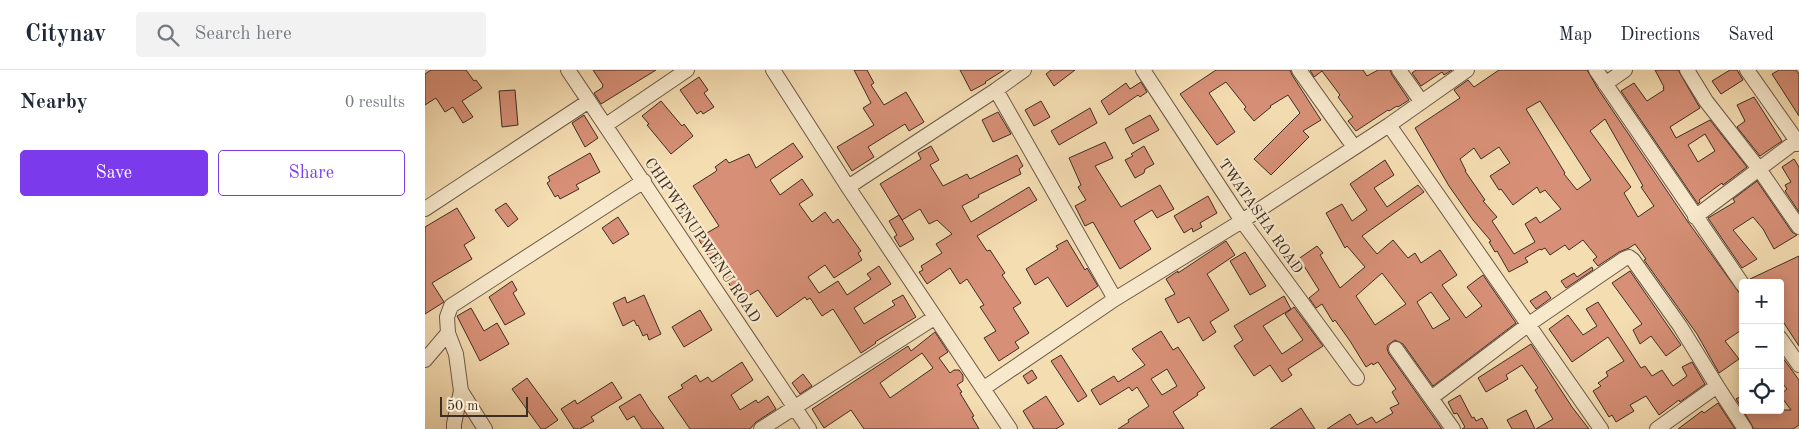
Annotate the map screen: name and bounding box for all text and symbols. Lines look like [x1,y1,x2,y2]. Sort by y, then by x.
search box [136,12,486,57]
icon: search [154,21,182,49]
text: Citynav [25,23,106,47]
text: Search here [194,25,292,44]
text: Map [1559,26,1592,44]
text: Directions [1620,26,1700,44]
text: Saved [1728,26,1774,44]
text: Nearby [20,92,88,113]
text: 0 results [345,95,405,111]
button: Save [20,150,208,196]
button: Share [218,150,405,196]
street label: CHIPWENUPWENU ROAD [641,156,763,326]
street label: TWATASHA ROAD [1215,157,1305,277]
map controls [1739,279,1784,414]
button: + [1739,279,1784,324]
button: − [1739,324,1784,369]
button: locate [1739,369,1784,414]
scale bar [440,394,527,417]
text: 50 m [447,399,478,413]

